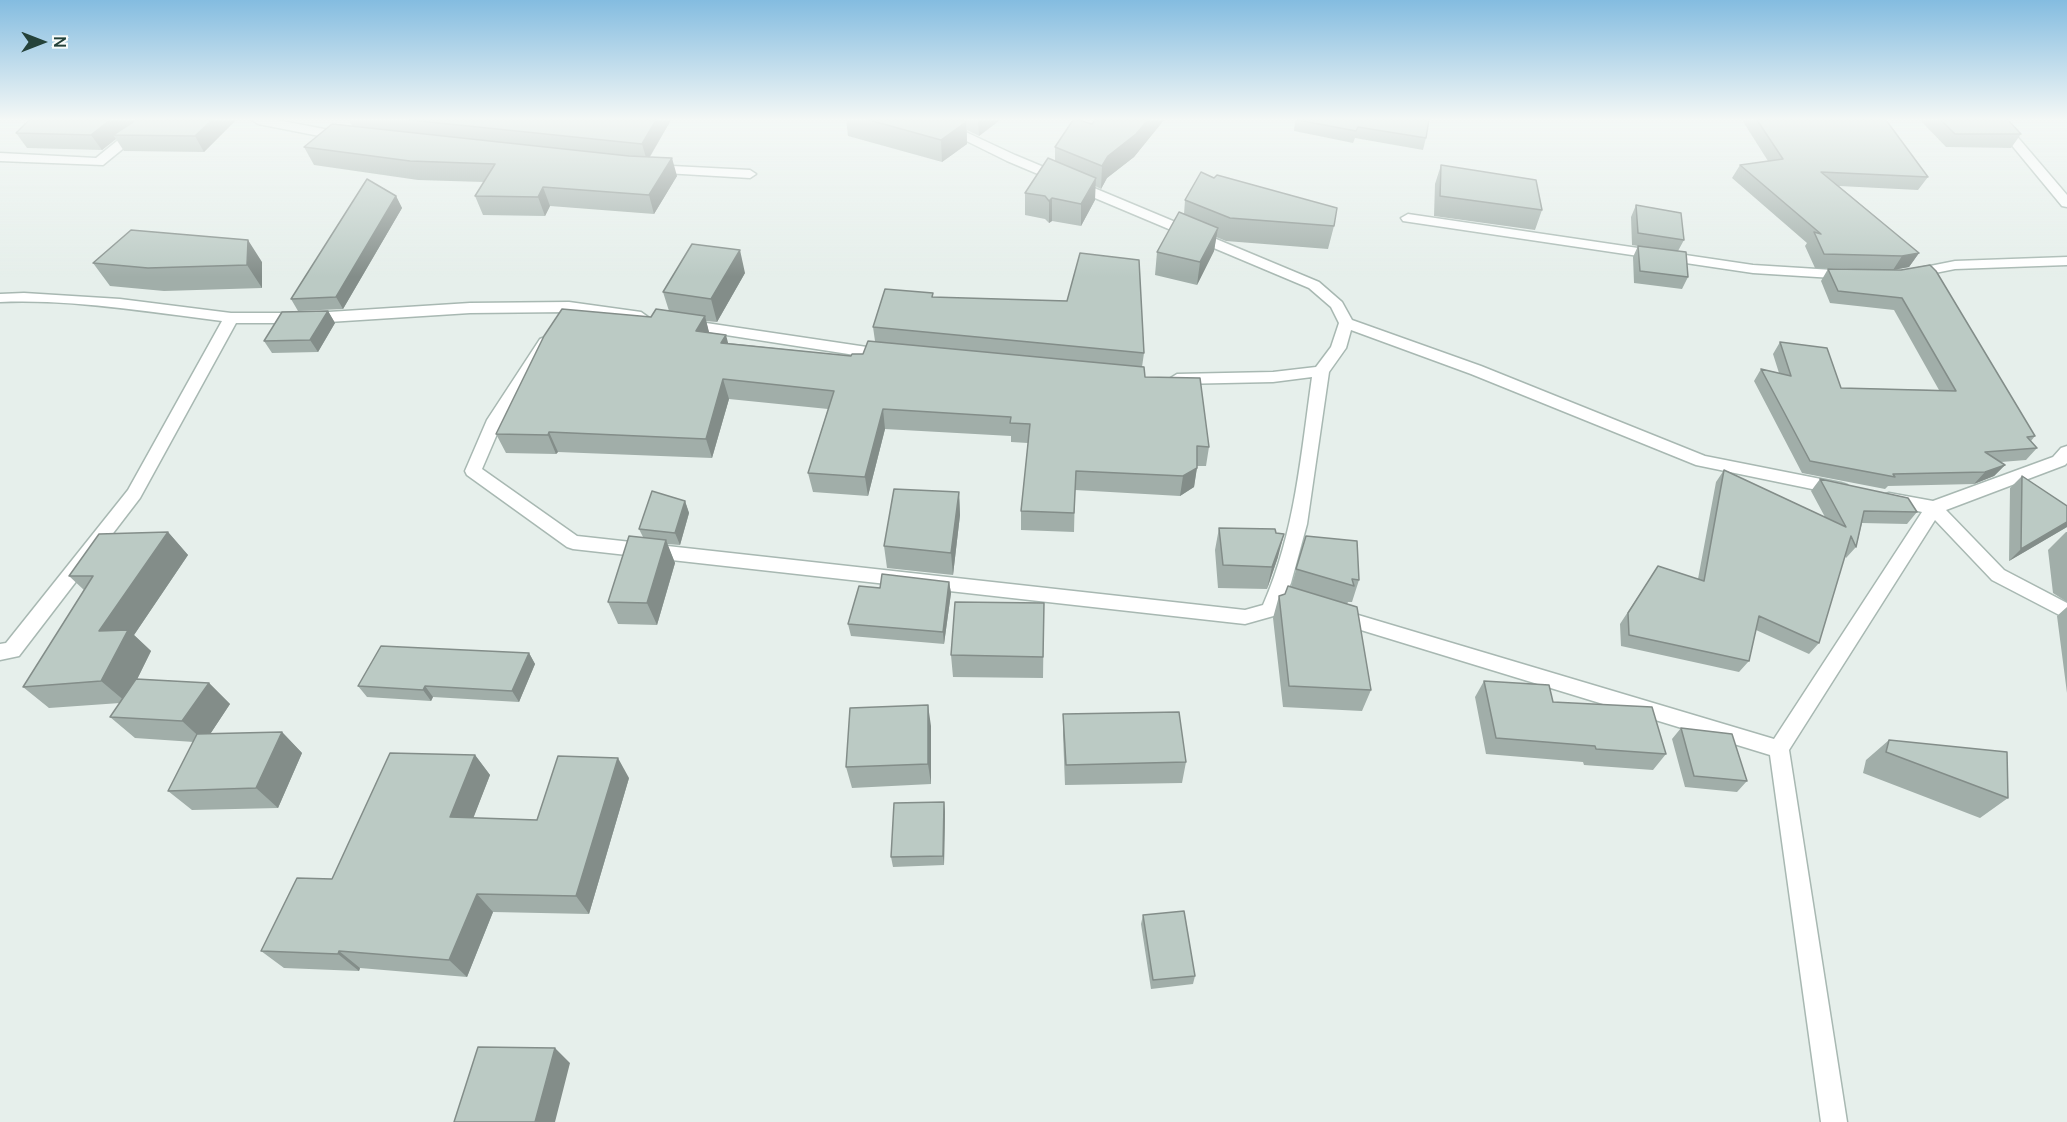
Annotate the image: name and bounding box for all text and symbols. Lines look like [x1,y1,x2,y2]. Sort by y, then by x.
north arrow [12,12,72,72]
text: N [49,36,71,48]

